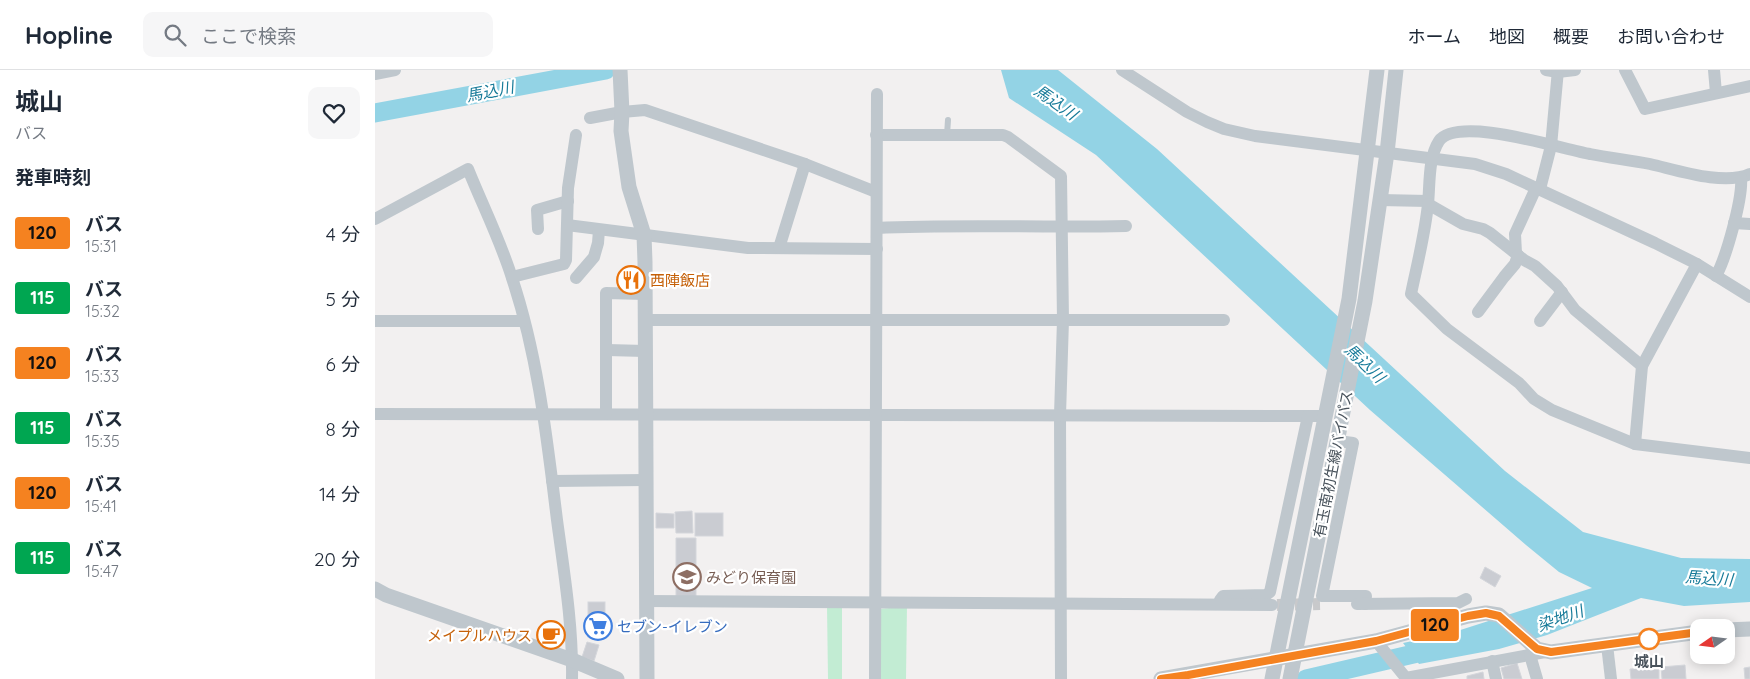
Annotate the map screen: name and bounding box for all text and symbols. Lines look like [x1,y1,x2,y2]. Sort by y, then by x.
search box [143,12,493,57]
text: Hopline [25,20,113,50]
icon: search [161,21,189,49]
text: ここで検索 [201,24,296,48]
text: ホーム [1408,25,1461,48]
text: 地図 [1489,25,1525,48]
text: 概要 [1553,25,1589,48]
text: お問い合わせ [1617,25,1725,48]
water label: 馬込川 [465,76,517,105]
water label: 馬込川 [1031,80,1083,125]
text: 城山 [15,86,63,116]
button: heart [308,87,360,139]
text: バス [15,123,47,143]
text: 発車時刻 [15,165,91,189]
text: バス [85,212,123,236]
text: 120 [28,221,57,244]
text: 4 分 [326,222,360,246]
text: 15:31 [85,236,117,256]
restaurant icon: 西陣飯店 [616,265,646,295]
place label: 西陣飯店 [650,271,710,290]
text: バス [85,277,123,301]
text: 115 [30,286,55,309]
text: 5 分 [325,287,360,311]
text: 15:32 [85,301,120,321]
water label: 馬込川 [1341,339,1391,388]
text: バス [85,342,123,366]
text: 120 [28,351,57,374]
text: 6 分 [326,352,360,376]
text: 15:33 [85,366,119,386]
street label: 有玉南初生線バイパス [1309,389,1357,539]
text: バス [85,407,123,431]
text: 115 [30,416,55,439]
text: 8 分 [326,417,360,441]
text: 15:35 [85,431,120,451]
text: バス [85,472,123,496]
text: 120 [28,481,57,504]
text: 14 分 [319,482,360,506]
text: 15:41 [85,496,117,516]
text: バス [85,537,123,561]
text: 115 [30,546,55,569]
text: 20 分 [314,547,360,571]
text: 15:47 [85,561,119,581]
school or university icon: みどり保育園 [672,562,702,592]
water label: 馬込川 [1684,566,1736,590]
place label: みどり保育園 [706,568,796,587]
water label: 染地川 [1534,600,1588,636]
line badge: 120 [1406,609,1464,641]
supermarket icon: セブン-イレブン [583,611,613,641]
text: 120 [1421,613,1449,636]
place label: セブン-イレブン [617,617,728,636]
north arrow [1690,619,1735,664]
map controls [1690,619,1735,664]
cafe icon: メイプルハウス [536,620,566,650]
place label: メイプルハウス [427,626,532,645]
marker: 城山 [1638,628,1660,650]
place label: 城山 [1634,652,1664,671]

